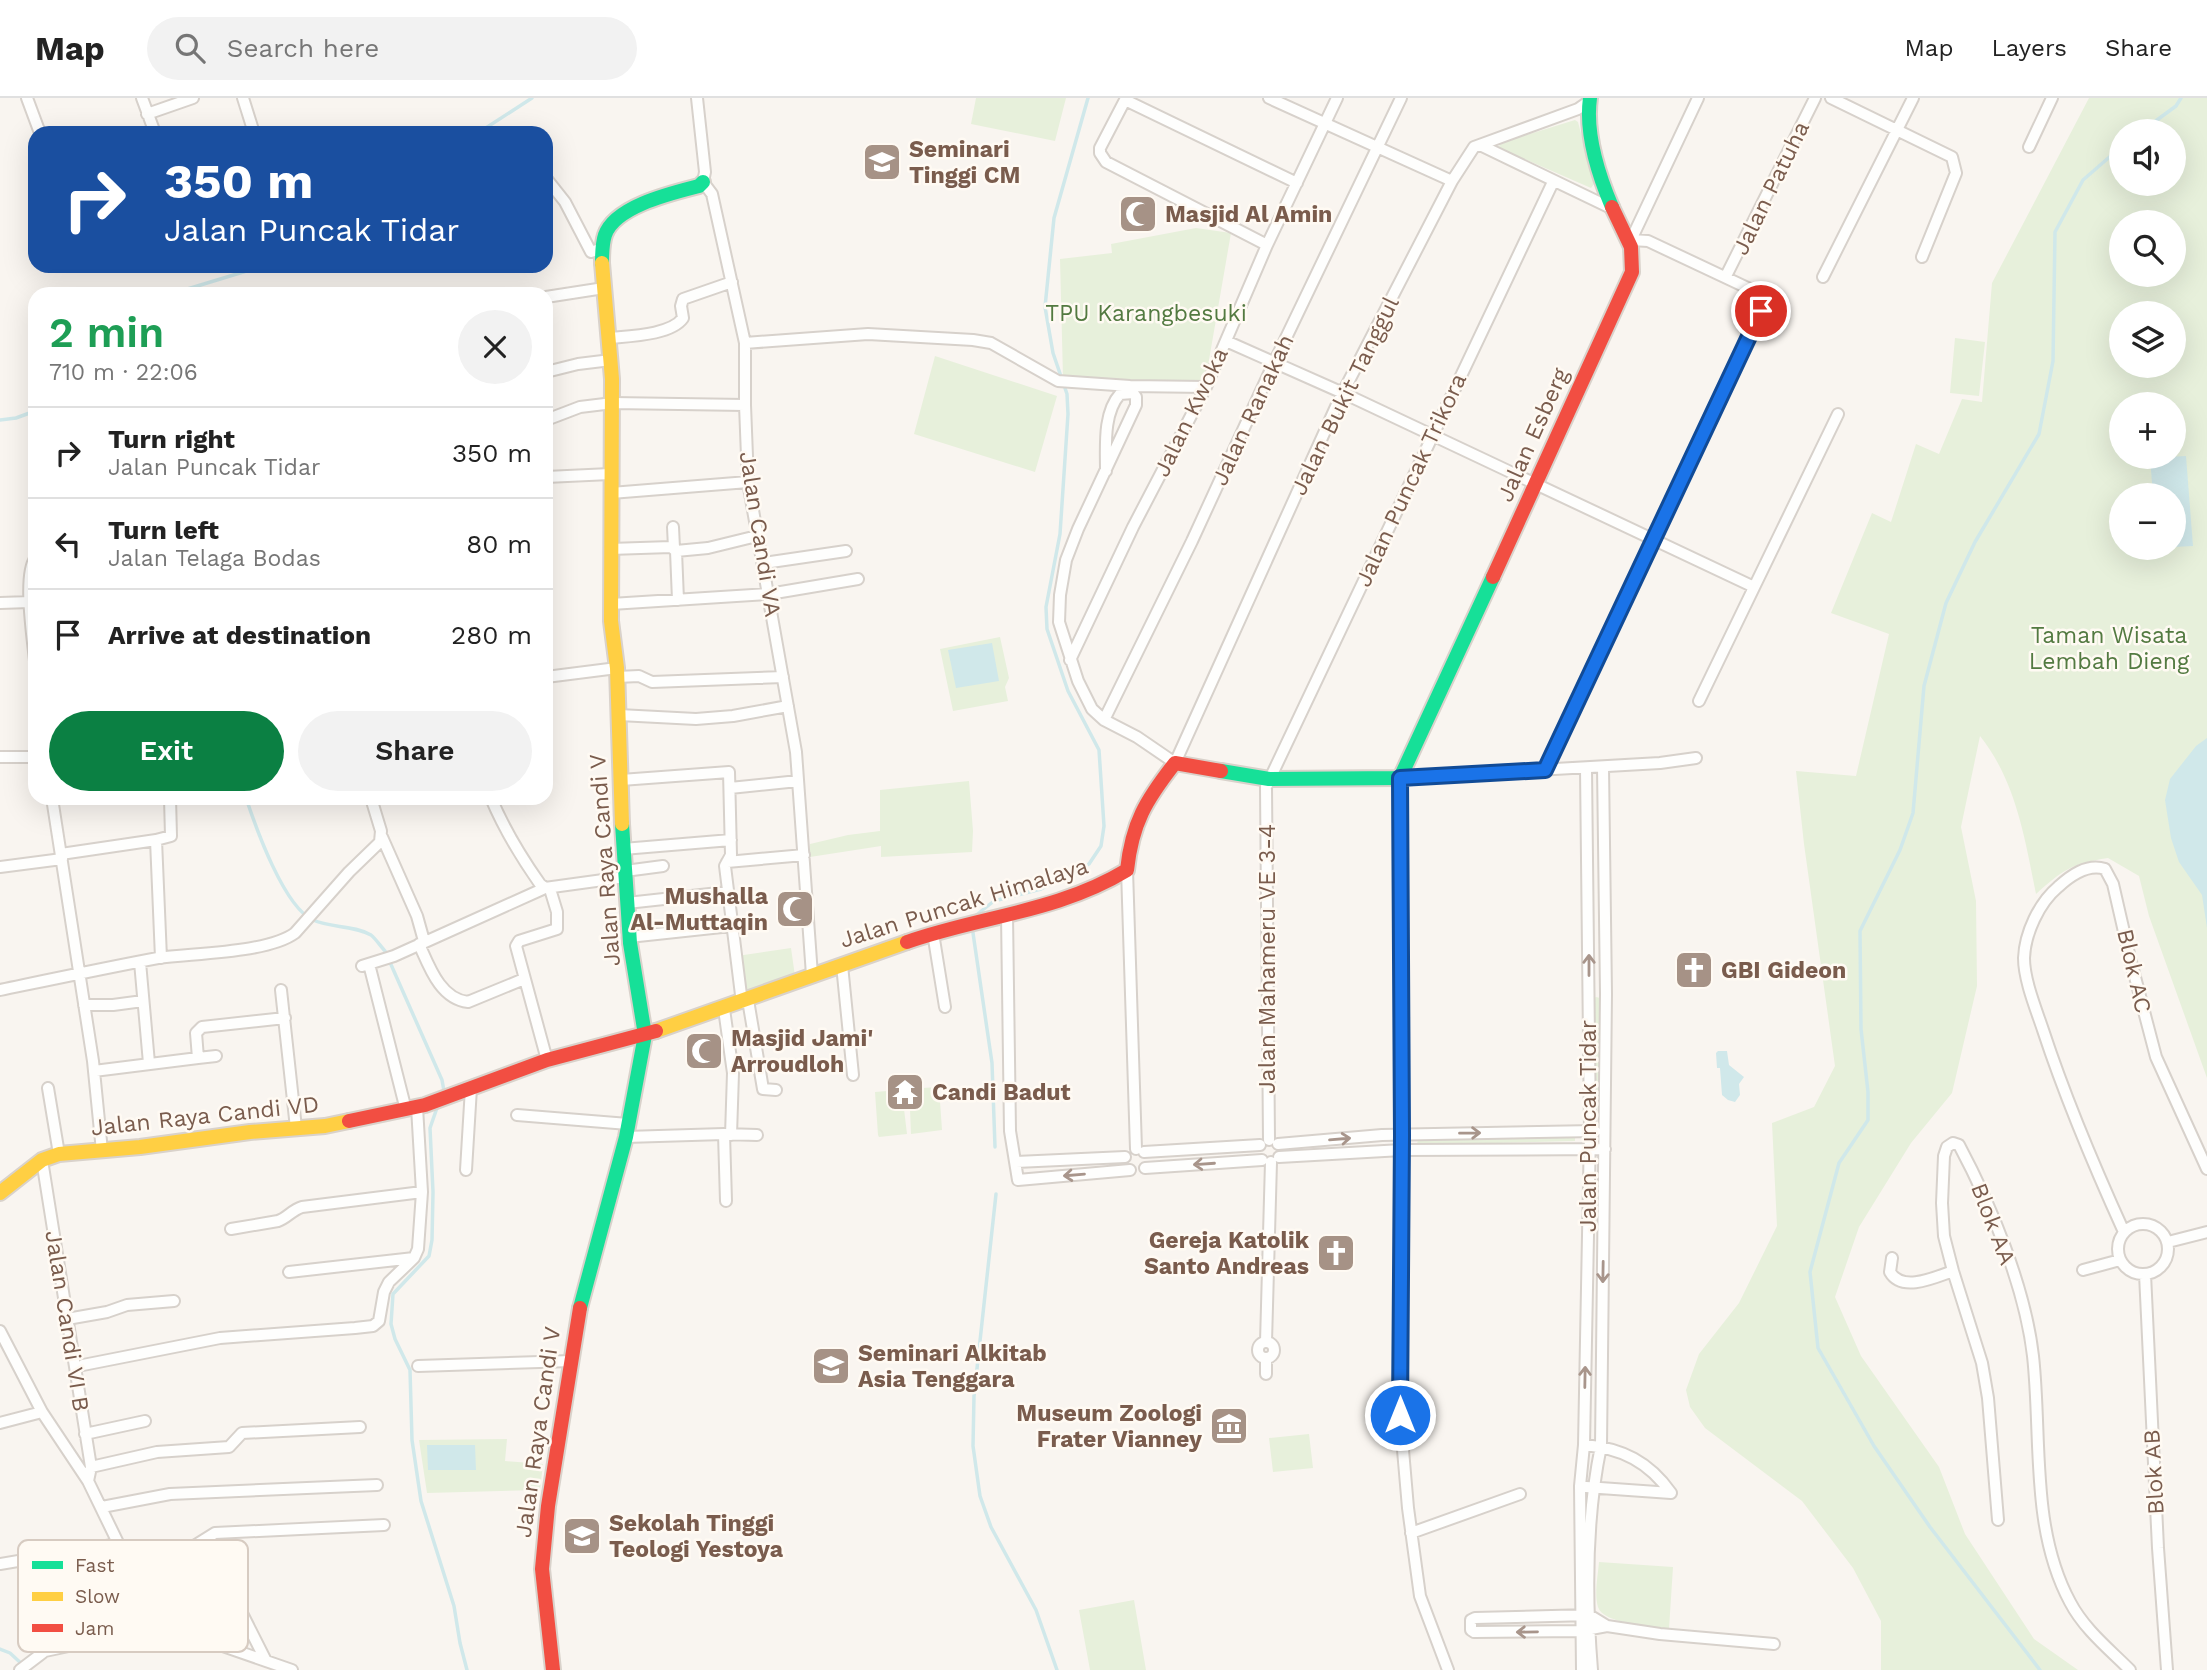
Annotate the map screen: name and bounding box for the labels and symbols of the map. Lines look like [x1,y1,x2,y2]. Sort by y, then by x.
street label: Jalan Patuha [1727,117,1815,259]
place label: Seminari Tinggi CM [909,136,1020,189]
school or university icon: Seminari Tinggi CM [861,141,903,183]
mosque icon: Masjid Al Amin [1117,193,1159,235]
place label: Masjid Al Amin [1165,201,1332,228]
pin [1731,281,1791,341]
street label: Jalan Bukit Tanggul [1285,292,1405,500]
park label: TPU Karangbesuki [1045,300,1247,327]
street label: Jalan Ranakah [1206,330,1300,490]
street label: Jalan Kwoka [1148,343,1234,481]
street label: Jalan Esberg [1492,363,1575,506]
street label: Jalan Puncak Trikora [1350,369,1472,591]
street label: Jalan Candi VA [734,449,786,619]
park label: Taman Wisata Lembah Dieng [2029,622,2190,675]
street label: Jalan Raya Candi V [584,753,626,967]
street label: Jalan Mahameru VE 3-4 [1254,824,1281,1094]
street label: Jalan Puncak Himalaya [836,852,1092,954]
place label: Mushalla Al-Muttaqin [631,883,769,936]
mosque icon: Mushalla Al-Muttaqin [774,888,816,930]
street label: Blok AC [2111,926,2157,1016]
church icon: GBI Gideon [1673,949,1715,991]
one-way arrow [1582,954,1596,977]
place label: GBI Gideon [1721,957,1846,984]
street label: Jalan Puncak Tidar [1575,1020,1602,1232]
place label: Masjid Jami' Arroudloh [731,1025,873,1078]
mosque icon: Masjid Jami' Arroudloh [683,1030,725,1072]
temple icon: Candi Badut [884,1071,926,1113]
place label: Candi Badut [932,1079,1071,1106]
street label: Jalan Raya Candi VD [89,1091,321,1141]
one-way arrow [1459,1127,1482,1140]
one-way arrow [1328,1132,1351,1145]
one-way arrow [1193,1158,1215,1171]
one-way arrow [1063,1169,1086,1182]
street label: Blok AA [1965,1179,2021,1269]
place label: Gereja Katolik Santo Andreas [1144,1227,1310,1280]
street label: Jalan Candi VI B [39,1229,95,1413]
church icon: Gereja Katolik Santo Andreas [1315,1232,1357,1274]
one-way arrow [1596,1260,1610,1283]
street label: Jalan Raya Candi V [510,1325,566,1539]
place label: Seminari Alkitab Asia Tenggara [858,1340,1047,1393]
school or university icon: Seminari Alkitab Asia Tenggara [810,1345,852,1387]
one-way arrow [1579,1366,1592,1389]
position arrow [1363,1378,1437,1452]
place label: Museum Zoologi Frater Vianney [1016,1400,1202,1453]
museum icon: Museum Zoologi Frater Vianney [1208,1405,1250,1447]
street label: Blok AB [2138,1429,2170,1515]
place label: Sekolah Tinggi Teologi Yestoya [609,1510,784,1563]
school or university icon: Sekolah Tinggi Teologi Yestoya [561,1515,603,1557]
legend [18,1540,248,1652]
text: Fast [75,1554,114,1577]
text: Slow [75,1585,120,1608]
text: Jam [75,1617,114,1640]
one-way arrow [1516,1625,1539,1638]

